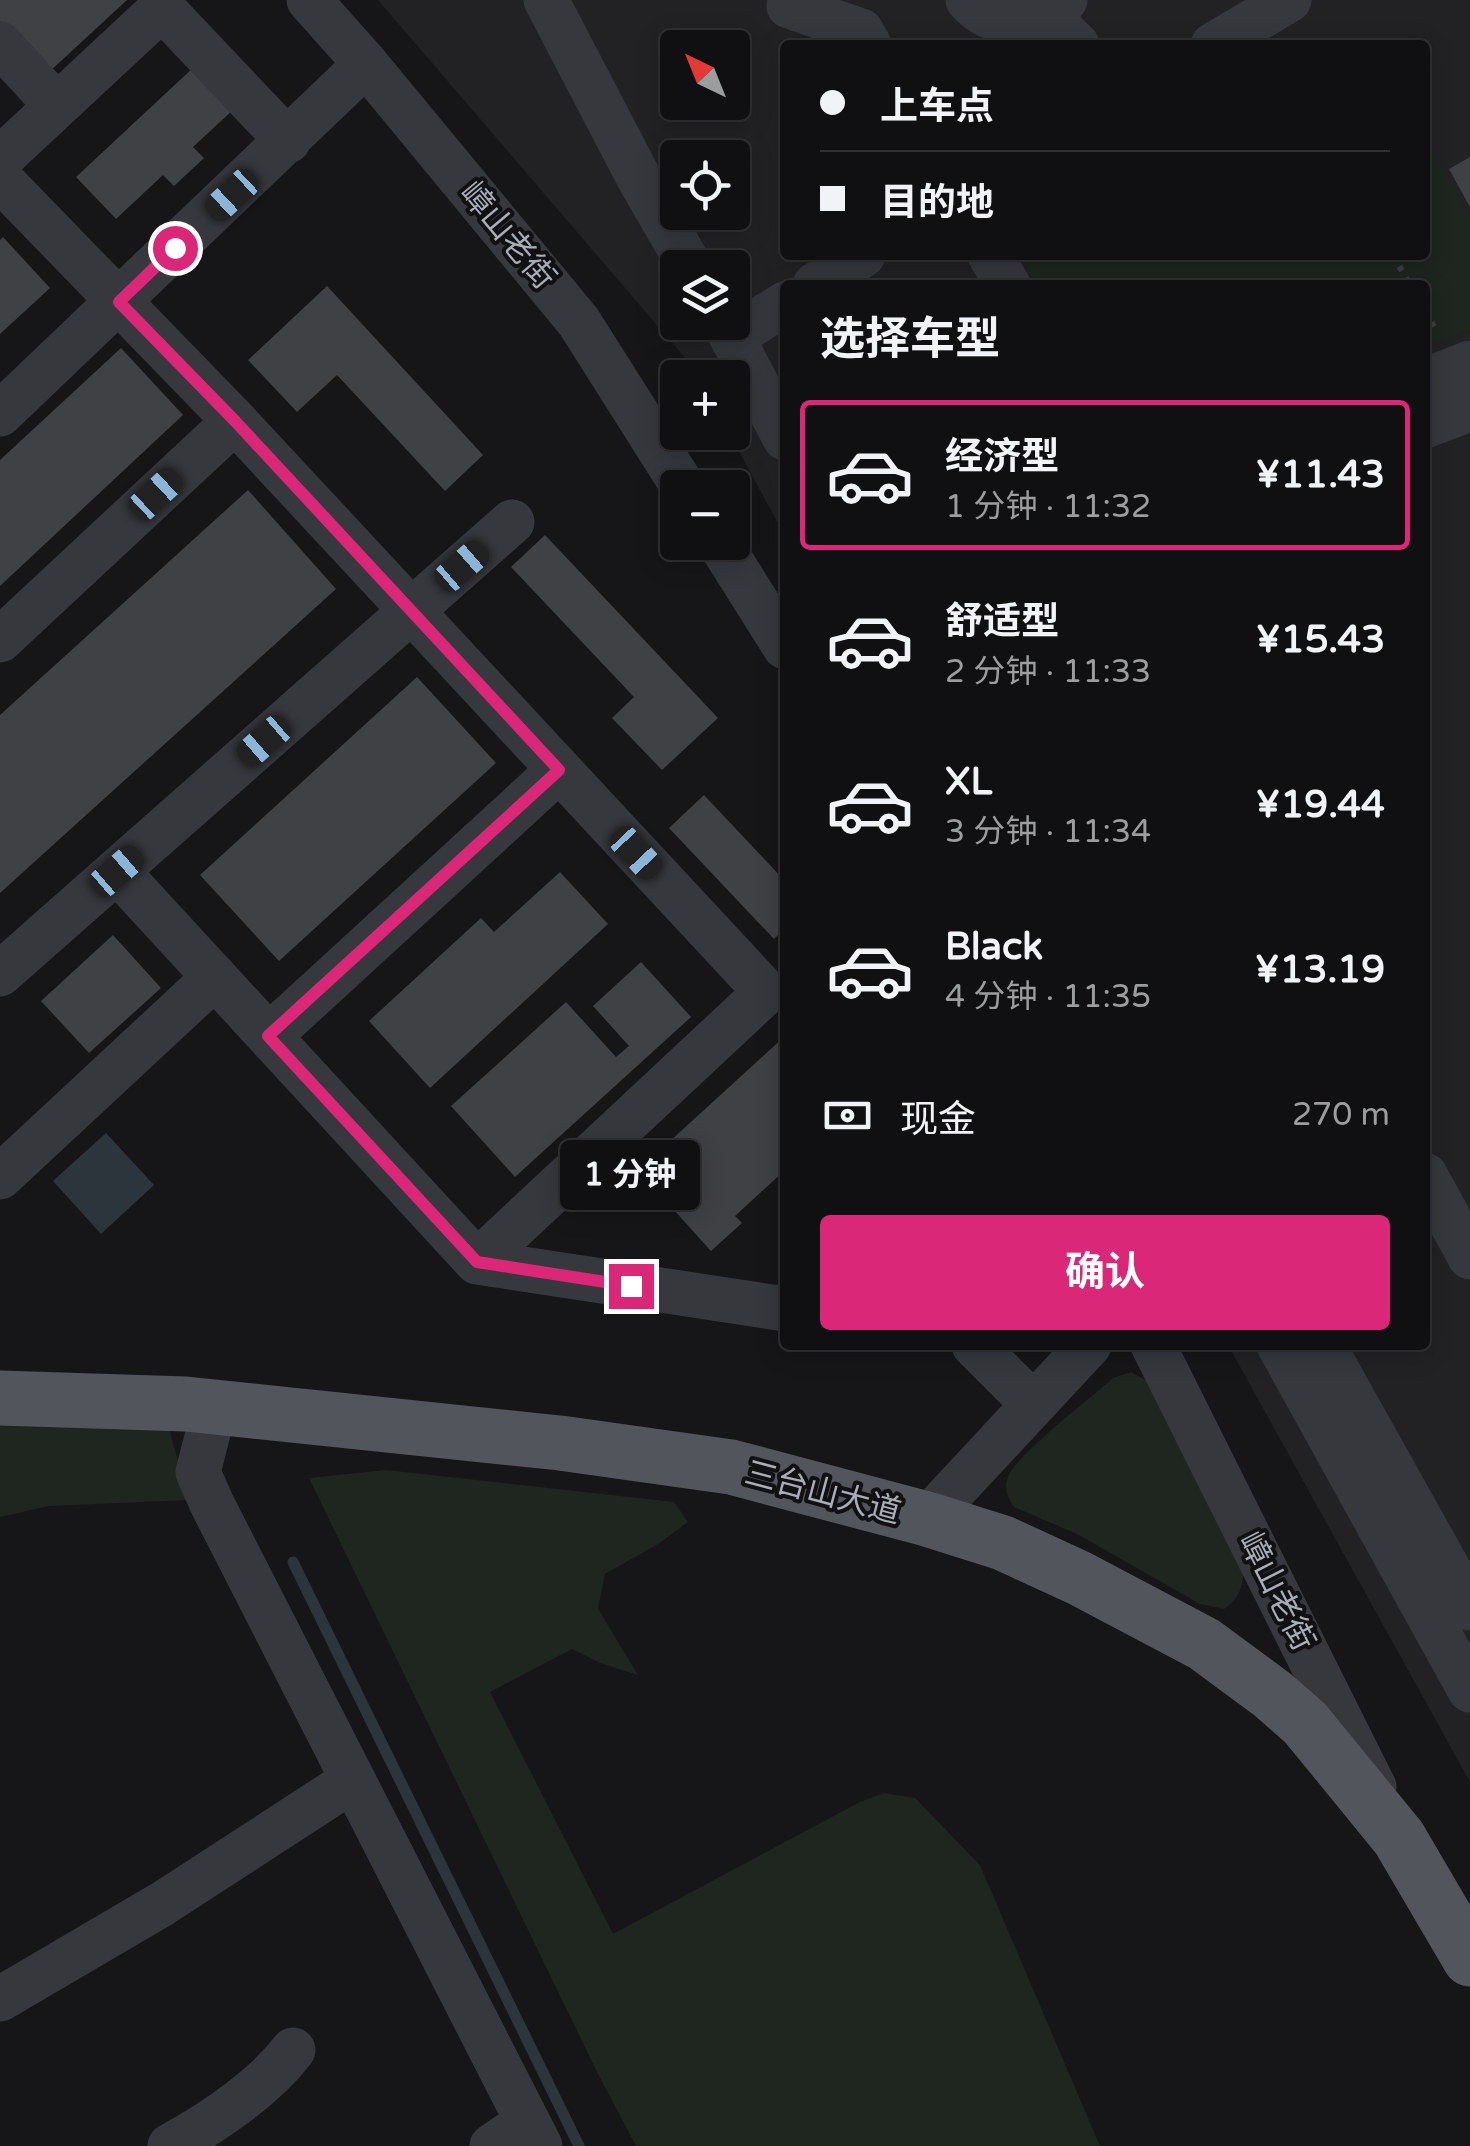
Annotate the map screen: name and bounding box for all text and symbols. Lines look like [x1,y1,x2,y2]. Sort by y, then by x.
north arrow [660,30,750,120]
map controls [660,30,750,560]
text: 上车点 [880,84,994,130]
button: locate [660,140,750,230]
car [200,164,264,226]
street label: 嶂山老街 [452,174,563,297]
text: 目的地 [880,180,994,226]
route start [153,226,198,271]
button: layers [660,250,750,340]
text: 选择车型 [820,313,1000,367]
button: + [660,360,750,450]
icon: car [825,430,915,520]
text: 经济型 [945,434,1059,480]
text: ¥11.43 [1255,452,1385,498]
car [124,463,188,525]
button: − [660,470,750,560]
text: 1 分钟 · 11:32 [945,488,1151,526]
car [430,535,494,597]
icon: car [825,595,915,685]
text: 舒适型 [945,599,1059,645]
text: ¥15.43 [1256,617,1385,663]
text: 2 分钟 · 11:33 [945,653,1151,691]
car [232,710,296,772]
text: XL [945,759,992,805]
icon: car [825,760,915,850]
text: ¥19.44 [1255,782,1385,828]
text: 3 分钟 · 11:34 [945,813,1151,851]
car [605,821,667,885]
car [85,840,149,902]
text: Black [945,924,1043,970]
icon: car [825,925,915,1015]
text: ¥13.19 [1255,947,1385,993]
text: 4 分钟 · 11:35 [945,978,1151,1016]
icon: cash [820,1088,875,1143]
text: 270 m [1292,1096,1390,1134]
text: 现金 [900,1097,976,1143]
callout: 1 分钟 [561,1141,701,1211]
text: 1 分钟 [584,1156,676,1194]
button: 确认 [820,1215,1390,1330]
route end [609,1264,654,1309]
street label: 三台山大道 [741,1454,905,1532]
street label: 嶂山老街 [1230,1526,1322,1657]

